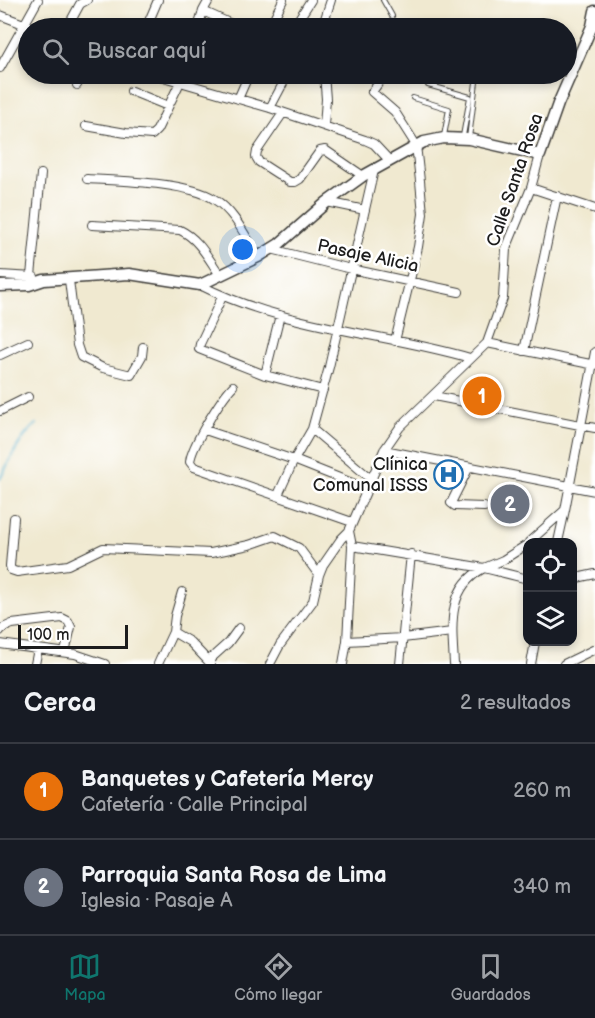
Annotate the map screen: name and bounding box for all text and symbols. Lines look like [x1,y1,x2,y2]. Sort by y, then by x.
search box [18,18,577,84]
icon: search [39,35,72,68]
text: Buscar aquí [87,38,206,65]
street label: Calle Santa Rosa [482,111,548,249]
your location [228,235,257,264]
street label: Pasaje Alicia [315,235,421,277]
pin: 1 [462,374,502,418]
place label: Clínica Comunal ISSS [313,454,428,496]
hospital icon: Clínica Comunal ISSS [433,458,465,490]
pin: 2 [490,482,530,526]
map controls [523,538,577,646]
button: locate [523,538,577,592]
button: layers [523,592,577,646]
scale bar [18,622,128,650]
text: 100 m [27,626,70,645]
text: Cerca [24,688,96,719]
text: 2 resultados [460,691,571,715]
text: Banquetes y Cafetería Mercy [81,766,373,793]
text: 1 [39,779,48,803]
text: 260 m [513,779,571,803]
text: Cafetería · Calle Principal [81,793,308,817]
text: Parroquia Santa Rosa de Lima [81,862,387,889]
text: 2 [38,875,49,899]
text: 340 m [513,875,571,899]
text: Iglesia · Pasaje A [81,889,232,913]
tab: Mapa [64,950,106,1005]
tab: Cómo llegar [234,950,322,1005]
tab: Guardados [451,950,531,1005]

